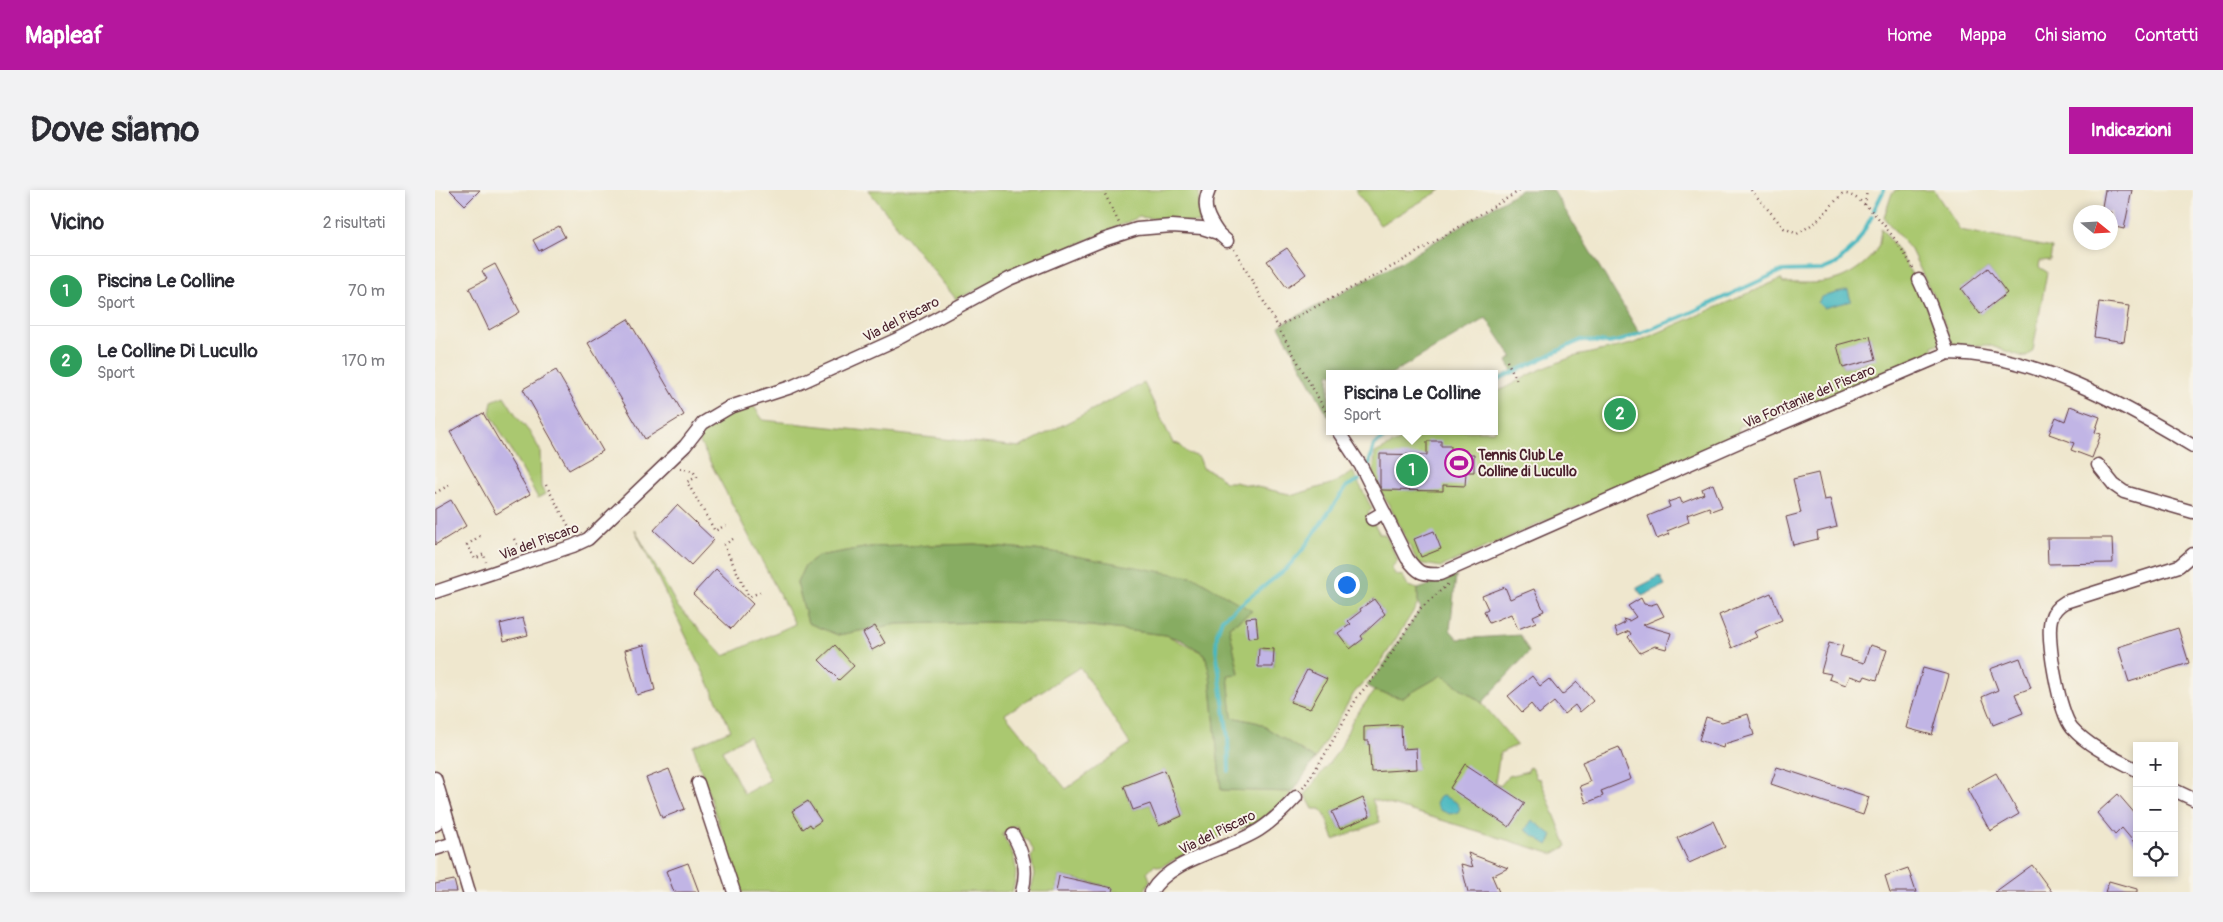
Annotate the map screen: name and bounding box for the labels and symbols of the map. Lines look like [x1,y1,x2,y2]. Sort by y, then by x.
north arrow [2073,205,2118,250]
street label: Via del Piscaro [860,293,943,346]
street label: Via Fontanile del Piscaro [1741,361,1878,432]
pin: 2 [1604,395,1636,433]
place label: Tennis Club Le Colline di Lucullo [1477,447,1577,480]
sports icon: Tennis Club Le Colline di Lucullo [1444,448,1474,478]
pin: 1 [1396,451,1428,489]
street label: Via del Piscaro [497,519,582,564]
your location [1334,572,1360,598]
street label: Via del Piscaro [1176,806,1259,858]

